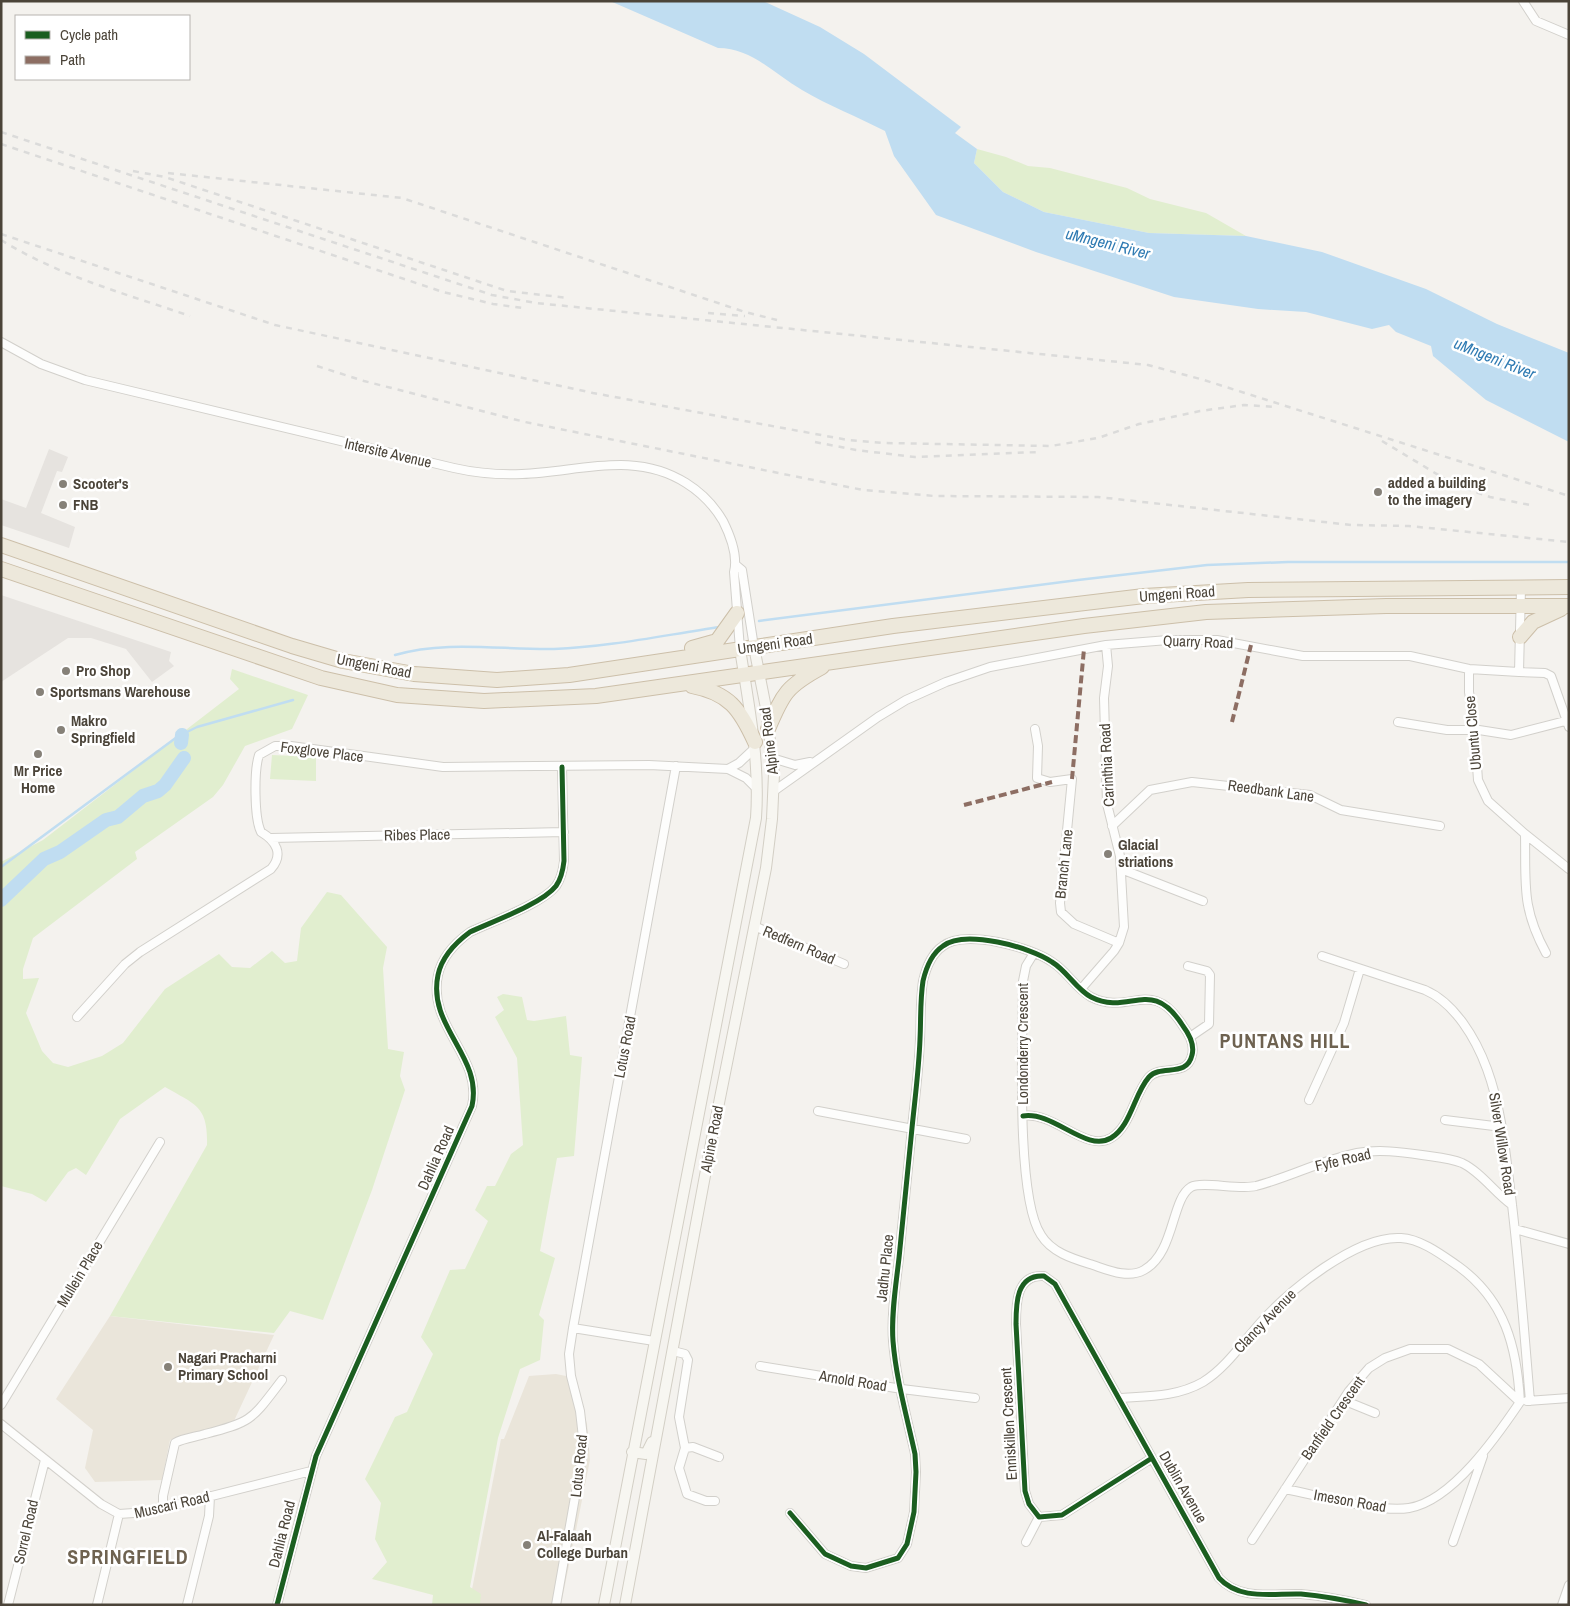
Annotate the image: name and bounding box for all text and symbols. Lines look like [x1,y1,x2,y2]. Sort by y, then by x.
legend [15,15,190,80]
text: Cycle path [60,24,118,45]
text: Path [60,49,85,70]
water label: uMngeni River [1064,222,1153,264]
water label: uMngeni River [1451,332,1540,385]
street label: Intersite Avenue [343,432,434,473]
place label: added a building to the imagery [1388,472,1486,510]
place label: Scooter's [73,473,129,494]
marker: Scooter's [57,478,69,490]
marker: added a building to the imagery [1372,486,1384,498]
place label: FNB [73,494,98,515]
marker: FNB [57,499,69,511]
street label: Umgeni Road [1138,580,1216,607]
street label: Umgeni Road [736,628,814,659]
street label: Quarry Road [1162,630,1234,653]
street label: Umgeni Road [335,648,413,683]
place label: Pro Shop [76,660,131,681]
marker: Pro Shop [60,665,72,677]
place label: Sportsmans Warehouse [50,681,191,702]
marker: Sportsmans Warehouse [34,686,46,698]
street label: Ubuntu Close [1459,695,1486,771]
street label: Alpine Road [754,706,783,777]
place label: Makro Springfield [71,710,135,748]
street label: Carinthia Road [1094,723,1119,807]
marker: Makro Springfield [55,724,67,736]
street label: Foxglove Place [279,736,365,767]
marker: Mr Price Home [32,748,44,760]
place label: Mr Price Home [14,760,62,798]
street label: Reedbank Lane [1227,774,1316,807]
street label: Ribes Place [384,823,450,846]
street label: Branch Lane [1049,828,1078,900]
place label: Glacial striations [1118,834,1174,872]
marker: Glacial striations [1102,848,1114,860]
street label: Redfern Road [760,920,839,969]
street label: Londonderry Crescent [1012,983,1033,1105]
street label: Lotus Road [608,1014,641,1080]
district label: PUNTANS HILL [1219,1027,1351,1054]
street label: Silver Willow Road [1484,1091,1521,1197]
street label: Alpine Road [695,1104,728,1175]
street label: Dahlia Road [412,1122,459,1193]
street label: Fyfe Road [1313,1143,1373,1176]
street label: Jadhu Place [871,1233,898,1303]
street label: Mullein Place [52,1237,108,1311]
street label: Clancy Avenue [1229,1284,1301,1357]
place label: Nagari Pracharni Primary School [178,1347,276,1385]
marker: Nagari Pracharni Primary School [162,1361,174,1373]
street label: Arnold Road [817,1365,888,1396]
street label: Enniskillen Crescent [995,1367,1022,1481]
street label: Banfield Crescent [1296,1371,1370,1464]
street label: Lotus Road [565,1434,592,1498]
street label: Dublin Avenue [1154,1447,1213,1527]
street label: Imeson Road [1312,1484,1388,1517]
street label: Muscari Road [132,1486,212,1523]
street label: Sorrel Road [8,1498,43,1566]
street label: Dahlia Road [263,1498,300,1570]
place label: Al-Falaah College Durban [537,1525,628,1563]
marker: Al-Falaah College Durban [521,1539,533,1551]
district label: SPRINGFIELD [67,1543,189,1570]

